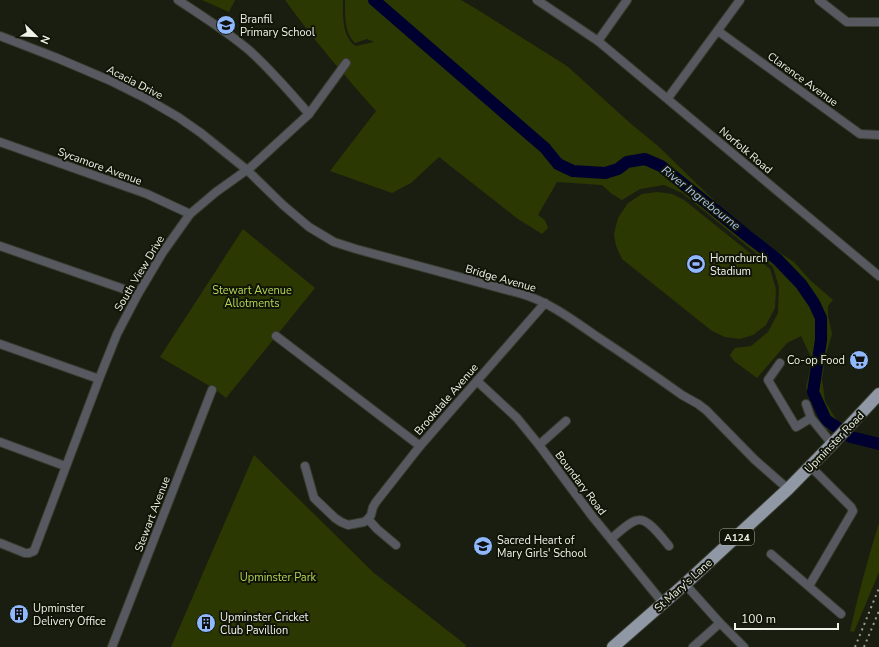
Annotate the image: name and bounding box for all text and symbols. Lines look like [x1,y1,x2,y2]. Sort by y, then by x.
place label: Branfil Primary School [240,12,316,40]
school or university icon: Branfil Primary School [215,14,237,36]
north arrow [16,16,56,56]
text: N [36,33,53,46]
street label: Clarence Avenue [764,49,841,110]
street label: Acacia Drive [104,62,166,103]
street label: Norfolk Road [716,124,776,177]
street label: Sycamore Avenue [56,144,144,189]
water label: River Ingrebourne [658,162,744,234]
street label: South View Drive [111,232,168,314]
place label: Hornchurch Stadium [710,251,767,279]
sports icon: Hornchurch Stadium [685,253,707,275]
street label: Bridge Avenue [464,261,538,296]
park label: Stewart Avenue Allotments [212,283,292,311]
supermarket icon: Co-op Food [848,349,870,371]
place label: Co-op Food [787,353,845,368]
street label: Brookdale Avenue [411,360,482,438]
street label: Upminster Road [801,408,868,476]
street label: Boundary Road [552,448,610,518]
street label: Stewart Avenue [131,474,174,554]
road number: A124 [720,529,754,545]
place label: Sacred Heart of Mary Girls' School [497,533,588,561]
school or university icon: Sacred Heart of Mary Girls' School [472,535,494,557]
street label: St Mary's Lane [651,555,716,615]
park label: Upminster Park [240,570,317,585]
place label: Upminster Delivery Office [33,601,106,629]
building icon: Upminster Delivery Office [8,603,30,625]
scale bar [735,605,838,631]
place label: Upminster Cricket Club Pavillion [220,610,308,638]
text: 100 m [741,611,776,627]
building icon: Upminster Cricket Club Pavillion [195,612,217,634]

